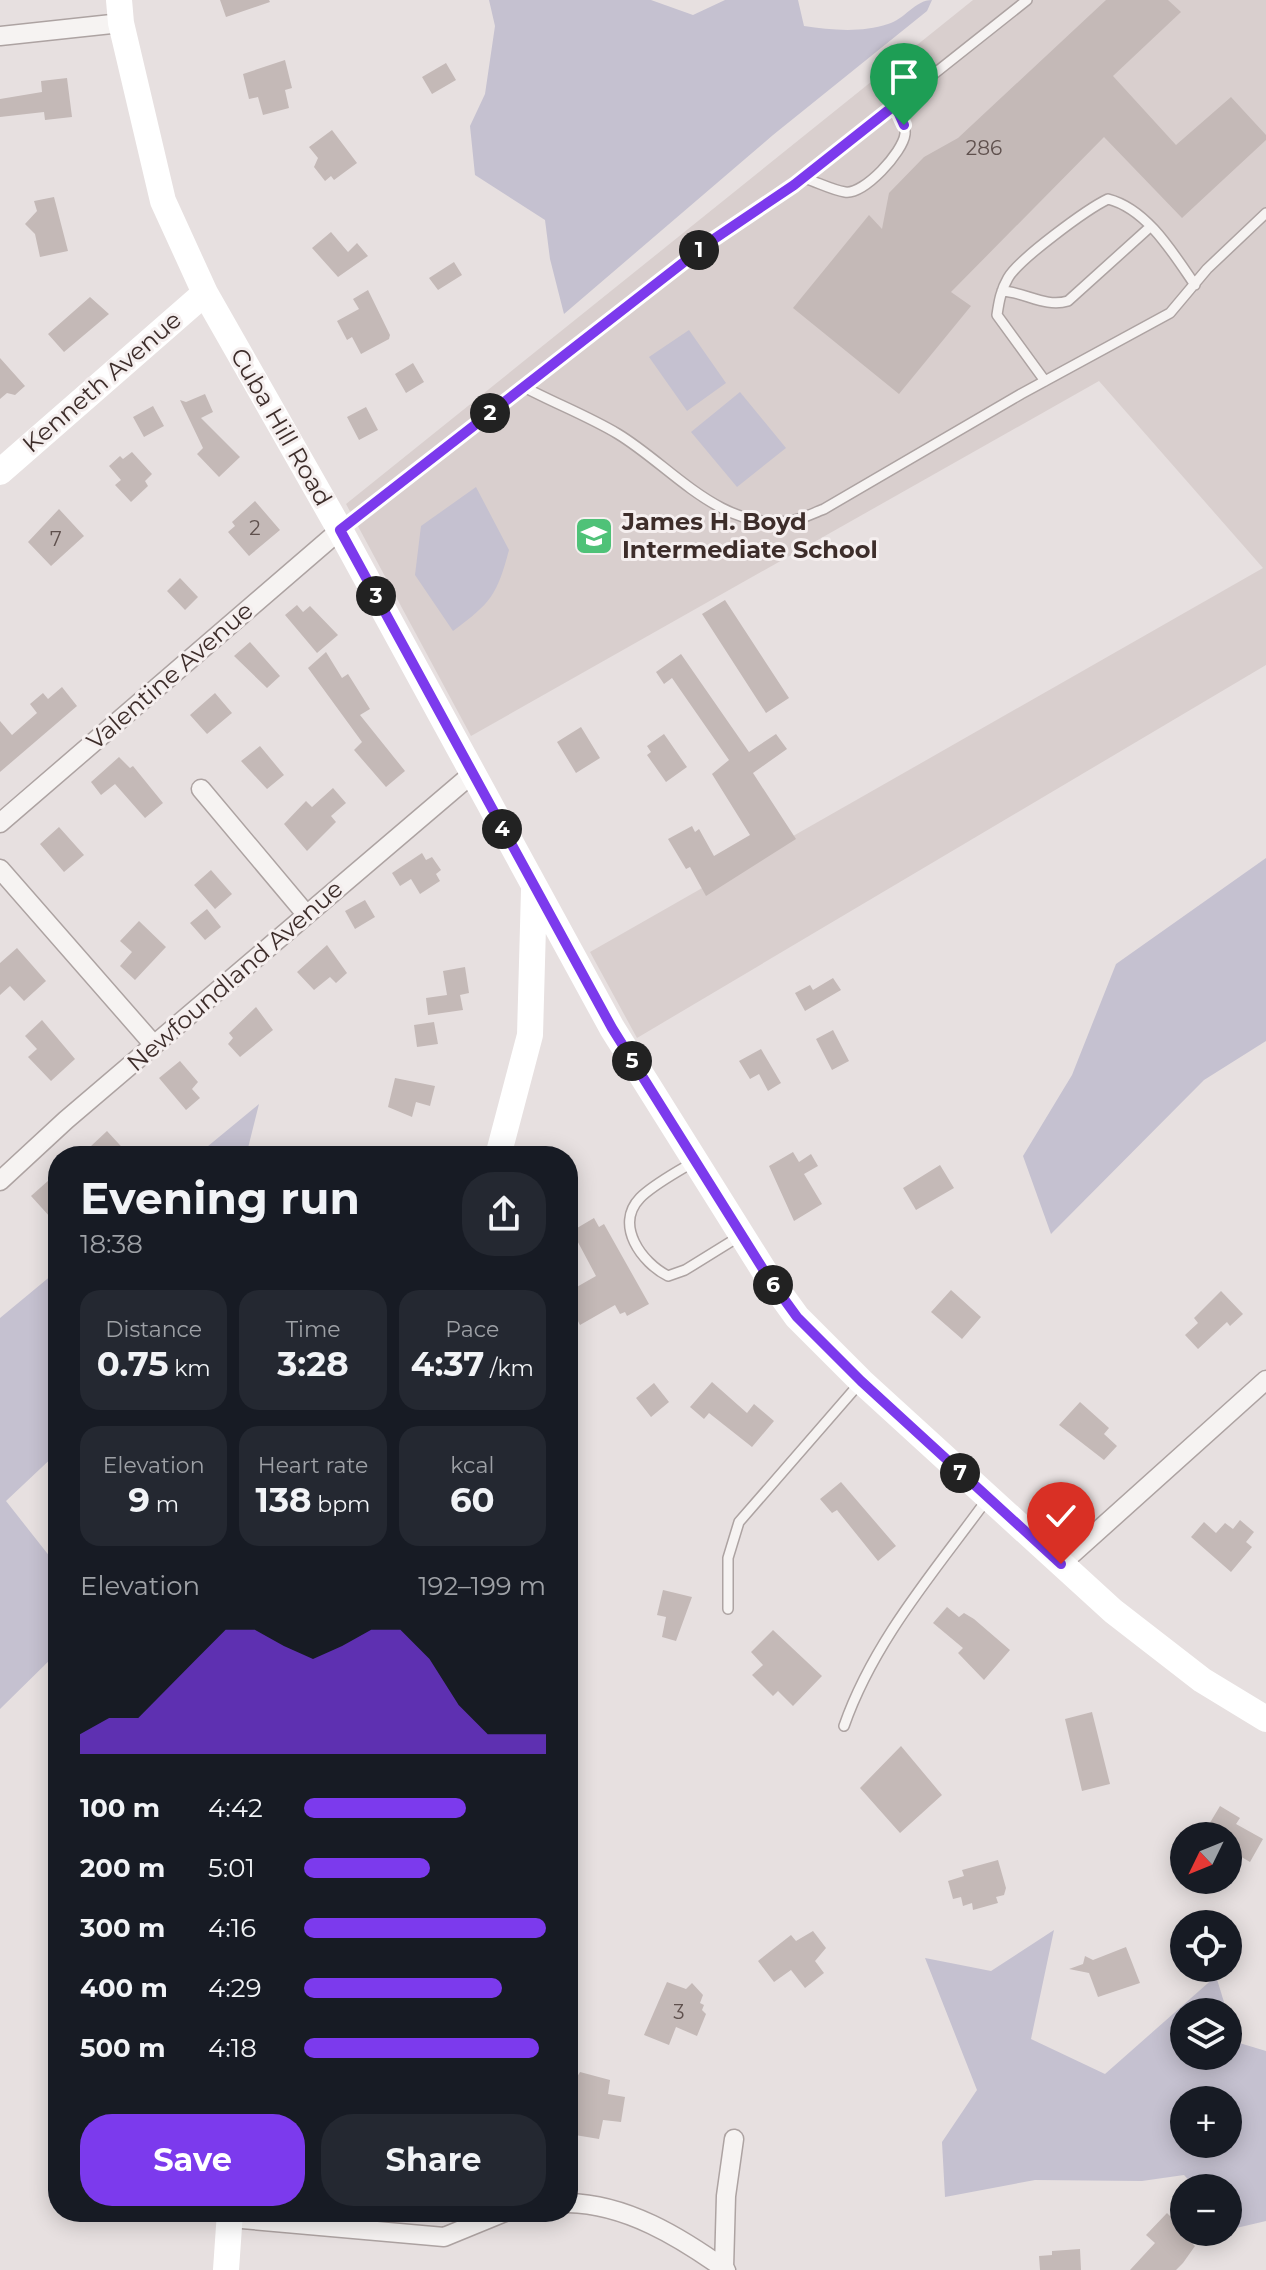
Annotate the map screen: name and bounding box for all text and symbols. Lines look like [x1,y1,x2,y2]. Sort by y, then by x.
pin [870,43,938,125]
icon: arrive [882,55,926,99]
house number: 286 [966,136,1002,160]
pin: 1 [679,230,719,270]
text: 1 [695,236,703,263]
street label: Kenneth Avenue [16,305,187,458]
street label: Cuba Hill Road [225,343,338,511]
pin: 2 [470,393,510,433]
text: 2 [484,399,496,426]
place label: James H. Boyd Intermediate School [621,507,878,564]
school or university icon: James H. Boyd Intermediate School [573,515,615,557]
house number: 2 [249,516,261,540]
house number: 7 [50,527,62,551]
pin: 3 [356,576,396,616]
text: 3 [369,582,383,609]
street label: Valentine Avenue [81,596,259,756]
pin: 4 [482,809,522,849]
text: 4 [494,815,510,842]
street label: Newfoundland Avenue [121,874,348,1077]
pin: 5 [612,1041,652,1081]
text: 5 [625,1047,639,1074]
text: Evening run [80,1171,360,1225]
button: share [462,1172,546,1256]
text: 18:38 [80,1228,143,1260]
pin: 6 [753,1265,793,1305]
text: 6 [766,1271,780,1298]
text: Distance [105,1316,202,1343]
text: Time [285,1316,341,1343]
text: Pace [445,1316,499,1343]
text: 0.75 [97,1343,168,1385]
text: 3:28 [277,1343,349,1385]
text: 4:37 [411,1343,484,1385]
text: km [168,1355,211,1382]
text: /km [484,1355,534,1382]
text: Elevation [103,1452,205,1479]
text: Heart rate [258,1452,368,1479]
text: kcal [450,1452,494,1479]
pin: 7 [940,1453,980,1493]
text: 7 [953,1459,967,1486]
text: 9 [128,1479,150,1521]
text: 138 [256,1479,311,1521]
text: 60 [450,1479,495,1521]
pin [1027,1482,1095,1564]
text: m [150,1491,179,1518]
text: bpm [311,1491,370,1518]
icon: check [1039,1494,1083,1538]
text: Elevation [80,1570,200,1602]
text: 192–199 m [418,1570,546,1602]
text: 100 m [80,1792,160,1824]
text: 4:42 [208,1792,263,1824]
north arrow [1170,1822,1242,1894]
map controls [1170,1822,1242,2246]
text: 200 m [80,1852,165,1884]
text: 5:01 [208,1852,255,1884]
button: locate [1170,1910,1242,1982]
text: 300 m [80,1912,165,1944]
text: 4:16 [208,1912,256,1944]
text: 400 m [80,1972,168,2004]
text: 4:29 [208,1972,261,2004]
button: layers [1170,1998,1242,2070]
house number: 3 [673,2000,685,2024]
text: 500 m [80,2032,165,2064]
text: 4:18 [208,2032,257,2064]
button: + [1170,2086,1242,2158]
button: Save [80,2114,305,2206]
button: Share [321,2114,546,2206]
button: − [1170,2174,1242,2246]

